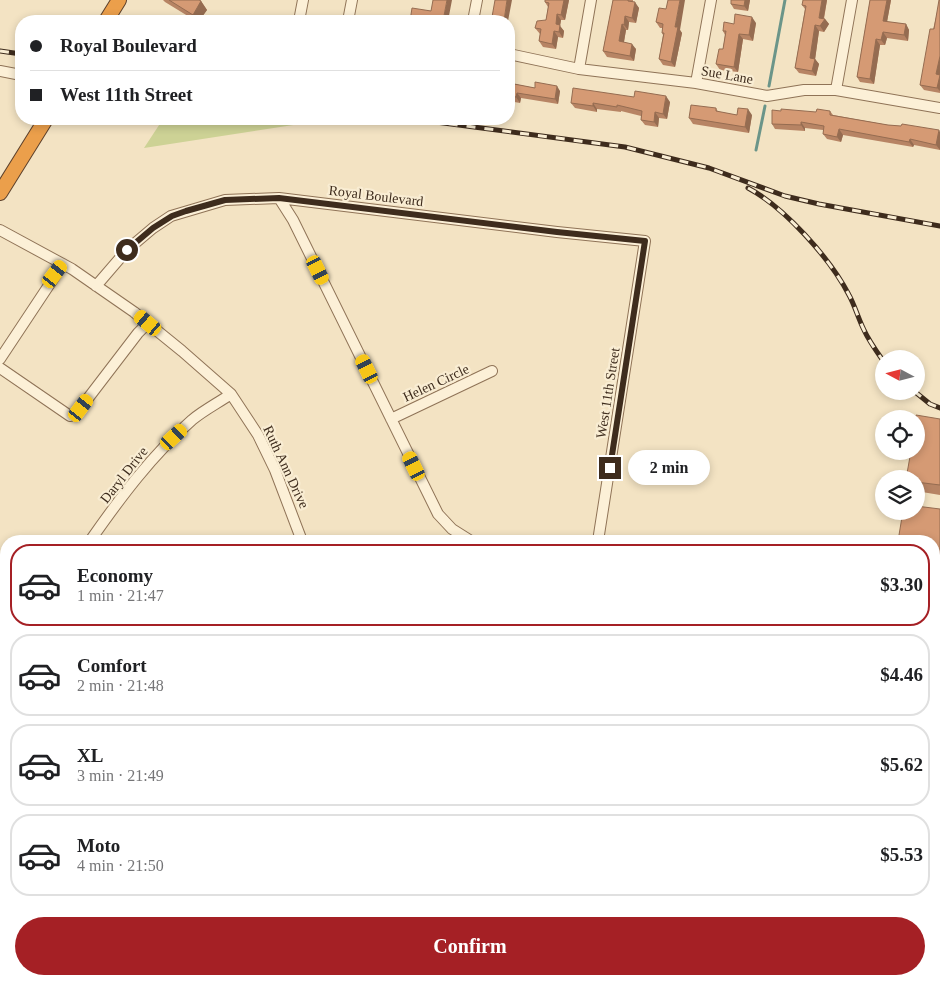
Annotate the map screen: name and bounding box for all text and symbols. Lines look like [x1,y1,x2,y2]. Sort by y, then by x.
text: Royal Boulevard [60,35,197,56]
street label: Sue Lane [700,63,754,87]
text: West 11th Street [60,84,193,105]
street label: Royal Boulevard [328,183,424,209]
route start [116,239,138,261]
car [304,253,331,287]
car [39,258,70,290]
car [131,308,164,338]
street label: West 11th Street [593,346,623,439]
north arrow [875,350,925,400]
map controls [875,350,925,520]
car [353,352,380,386]
street label: Helen Circle [401,361,471,405]
car [65,392,96,424]
button: locate [875,410,925,460]
car [157,421,190,453]
street label: Ruth Ann Drive [260,423,312,511]
street label: Daryl Drive [97,444,151,506]
car [400,449,427,483]
callout: 2 min [628,450,710,486]
route end [599,457,621,479]
text: 2 min [650,459,688,476]
button: layers [875,470,925,520]
icon: car [17,563,62,608]
text: Economy [77,565,153,586]
text: $3.30 [880,574,923,595]
text: 1 min · 21:47 [77,587,164,604]
icon: car [17,653,62,698]
text: Comfort [77,655,147,676]
text: $4.46 [880,664,923,685]
text: 2 min · 21:48 [77,677,164,694]
icon: car [17,743,62,788]
text: XL [77,745,103,766]
text: $5.62 [880,754,923,775]
text: 3 min · 21:49 [77,767,164,784]
icon: car [17,833,62,878]
text: Moto [77,835,120,856]
text: $5.53 [880,844,923,865]
text: 4 min · 21:50 [77,857,164,874]
button: Confirm [15,917,925,975]

